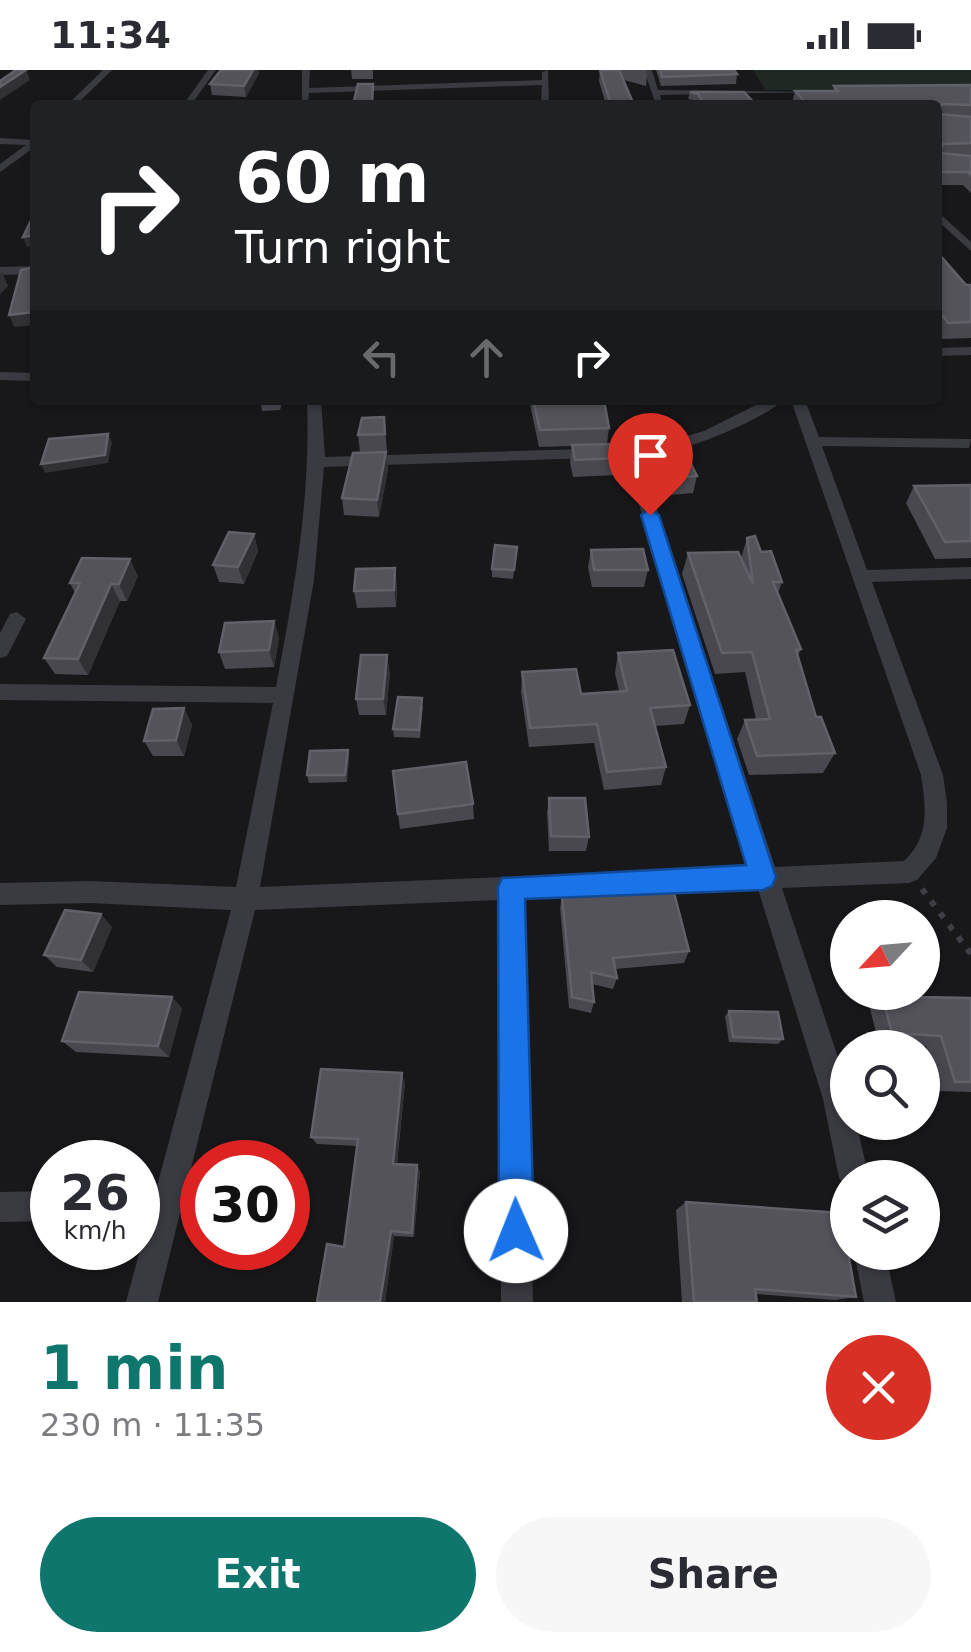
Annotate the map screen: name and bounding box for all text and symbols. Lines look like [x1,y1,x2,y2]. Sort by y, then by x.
text: 11:34 [50,13,171,57]
text: 60 m [235,137,430,219]
icon: right [70,140,200,270]
text: Turn right [235,221,450,274]
icon: left [354,330,409,385]
icon: ahead [459,330,514,385]
icon: right [564,330,619,385]
pin [608,413,693,516]
icon: arrive [623,428,678,483]
north arrow [830,900,940,1010]
map controls [830,900,940,1270]
button: search [830,1030,940,1140]
speed limit sign: 30 [180,1140,310,1270]
button: layers [830,1160,940,1270]
text: 26 [60,1164,130,1222]
position arrow [464,1179,568,1283]
text: km/h [63,1216,127,1245]
text: 1 min [40,1333,228,1403]
button: close [826,1335,931,1440]
text: 230 m · 11:35 [40,1406,265,1444]
button: Exit [40,1517,476,1632]
button: Share [496,1517,931,1632]

